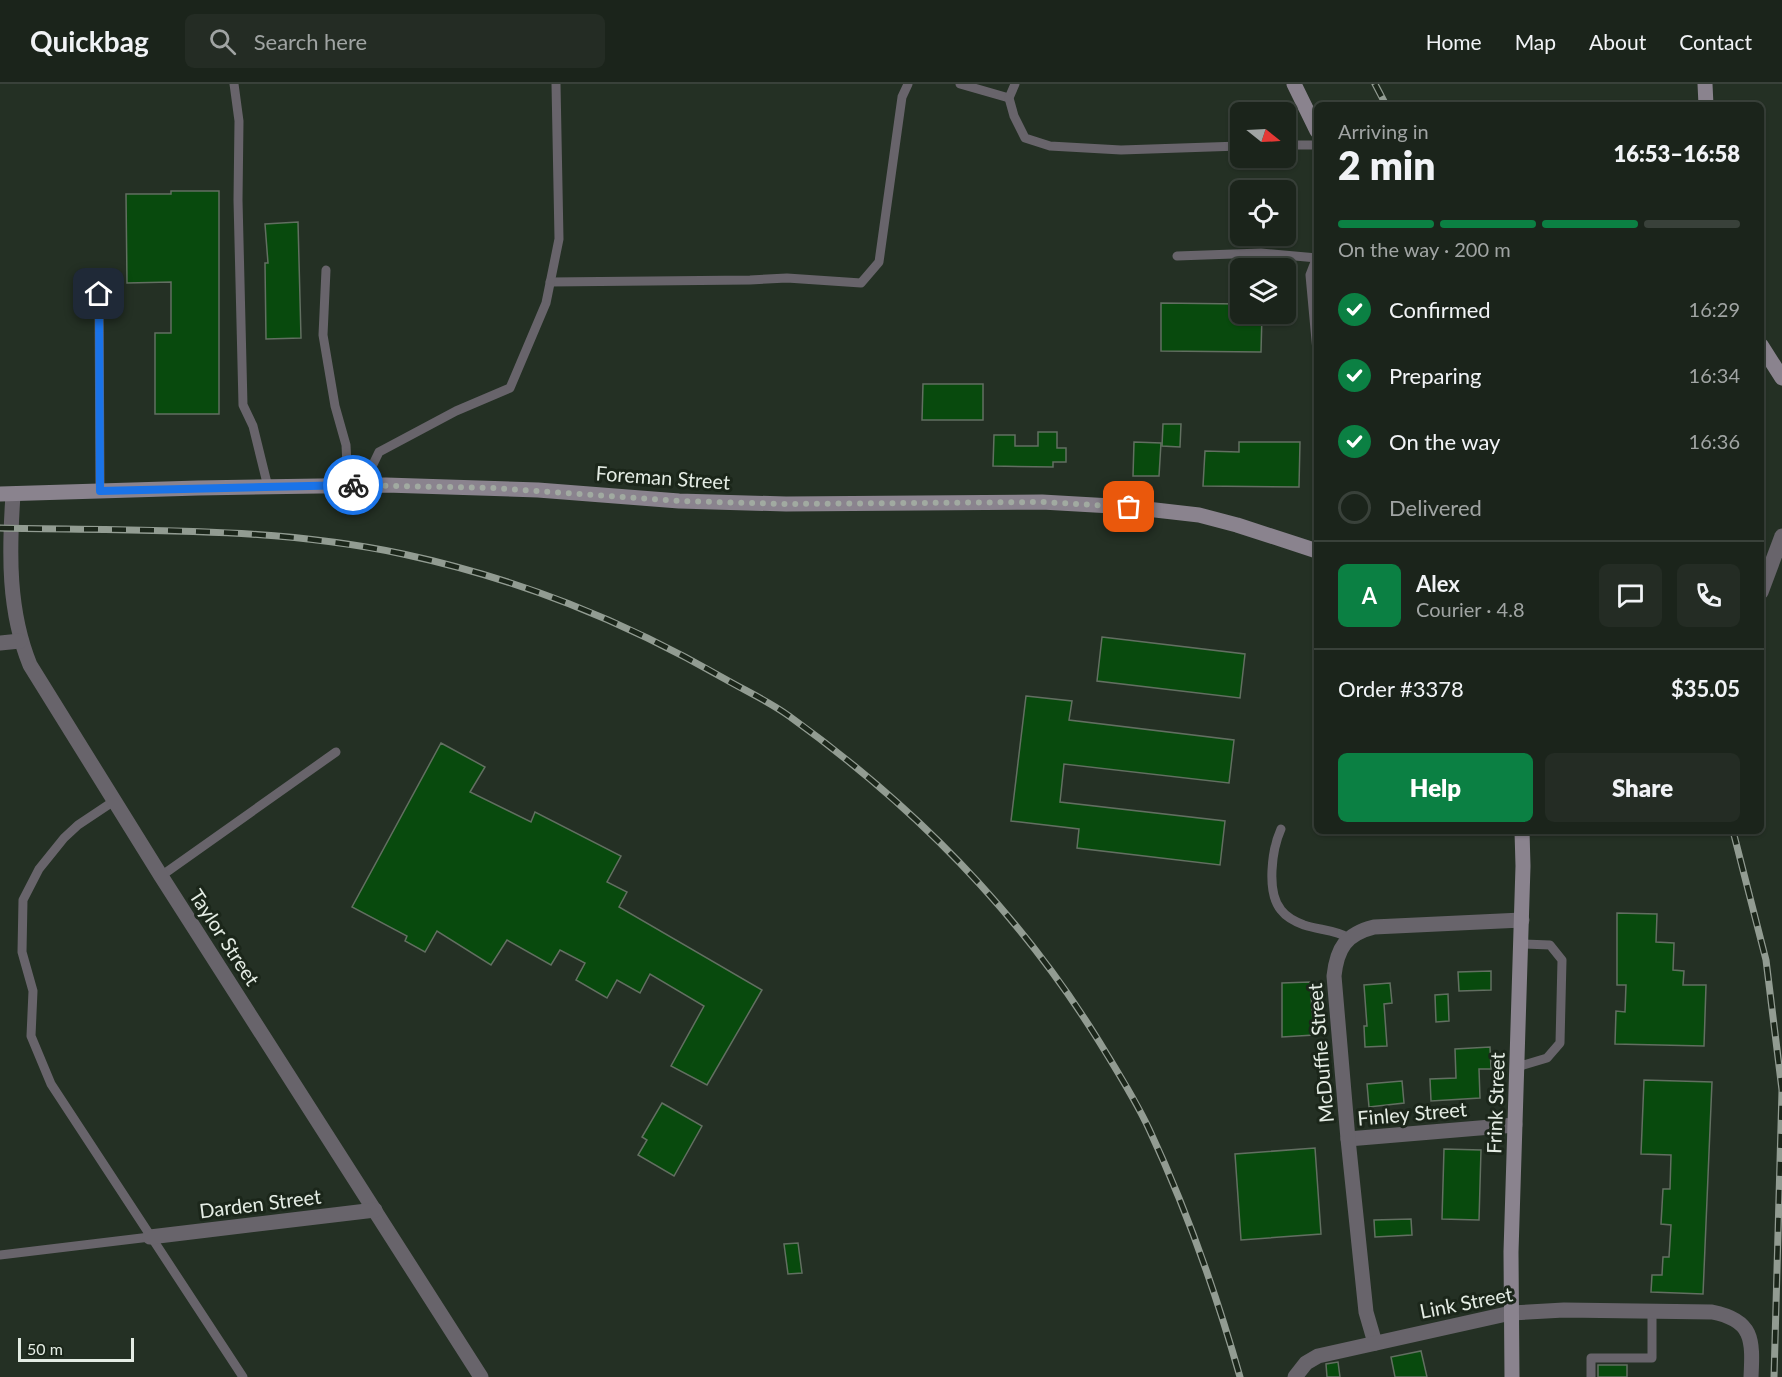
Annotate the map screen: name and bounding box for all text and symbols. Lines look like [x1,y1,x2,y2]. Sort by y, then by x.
search box [185,14,605,68]
text: Quickbag [30,24,149,58]
icon: search [206,25,239,58]
text: Search here [254,28,367,55]
text: Home [1426,29,1482,54]
text: Map [1515,29,1556,54]
text: About [1589,29,1646,54]
text: Contact [1679,29,1752,54]
north arrow [1230,102,1296,168]
map controls [1230,102,1296,324]
text: Arriving in [1338,119,1429,143]
text: 16:53–16:58 [1614,140,1740,167]
text: 2 min [1338,142,1435,188]
button: locate [1230,180,1296,246]
text: On the way · 200 m [1338,237,1511,261]
button: layers [1230,258,1296,324]
pin [73,268,124,319]
icon: home [82,277,115,310]
icon: check [1338,293,1371,326]
text: Confirmed [1389,296,1491,323]
text: 16:29 [1689,297,1740,321]
icon: check [1338,359,1371,392]
text: Preparing [1389,362,1481,389]
text: 16:34 [1689,363,1740,387]
icon: check [1338,425,1371,458]
text: On the way [1389,428,1500,455]
text: 16:36 [1689,429,1740,453]
courier [323,455,383,515]
street label: Foreman Street [595,460,731,494]
icon: bike [337,469,370,502]
pin [1103,481,1154,532]
icon: bag [1112,490,1145,523]
text: Delivered [1389,494,1482,521]
button: chat [1599,564,1662,627]
button: phone [1677,564,1740,627]
text: Alex [1416,570,1460,597]
text: A [1362,582,1377,609]
text: Courier · 4.8 [1416,597,1525,621]
text: Order #3378 [1338,675,1464,702]
text: $35.05 [1671,675,1740,702]
button: Help [1338,753,1533,822]
button: Share [1545,753,1740,822]
street label: Taylor Street [185,884,265,990]
street label: McDuffie Street [1302,982,1338,1124]
street label: Frink Street [1481,1052,1509,1154]
street label: Finley Street [1356,1096,1468,1130]
street label: Darden Street [198,1184,322,1222]
street label: Link Street [1417,1281,1515,1323]
scale bar [18,1335,134,1362]
text: 50 m [27,1339,63,1358]

